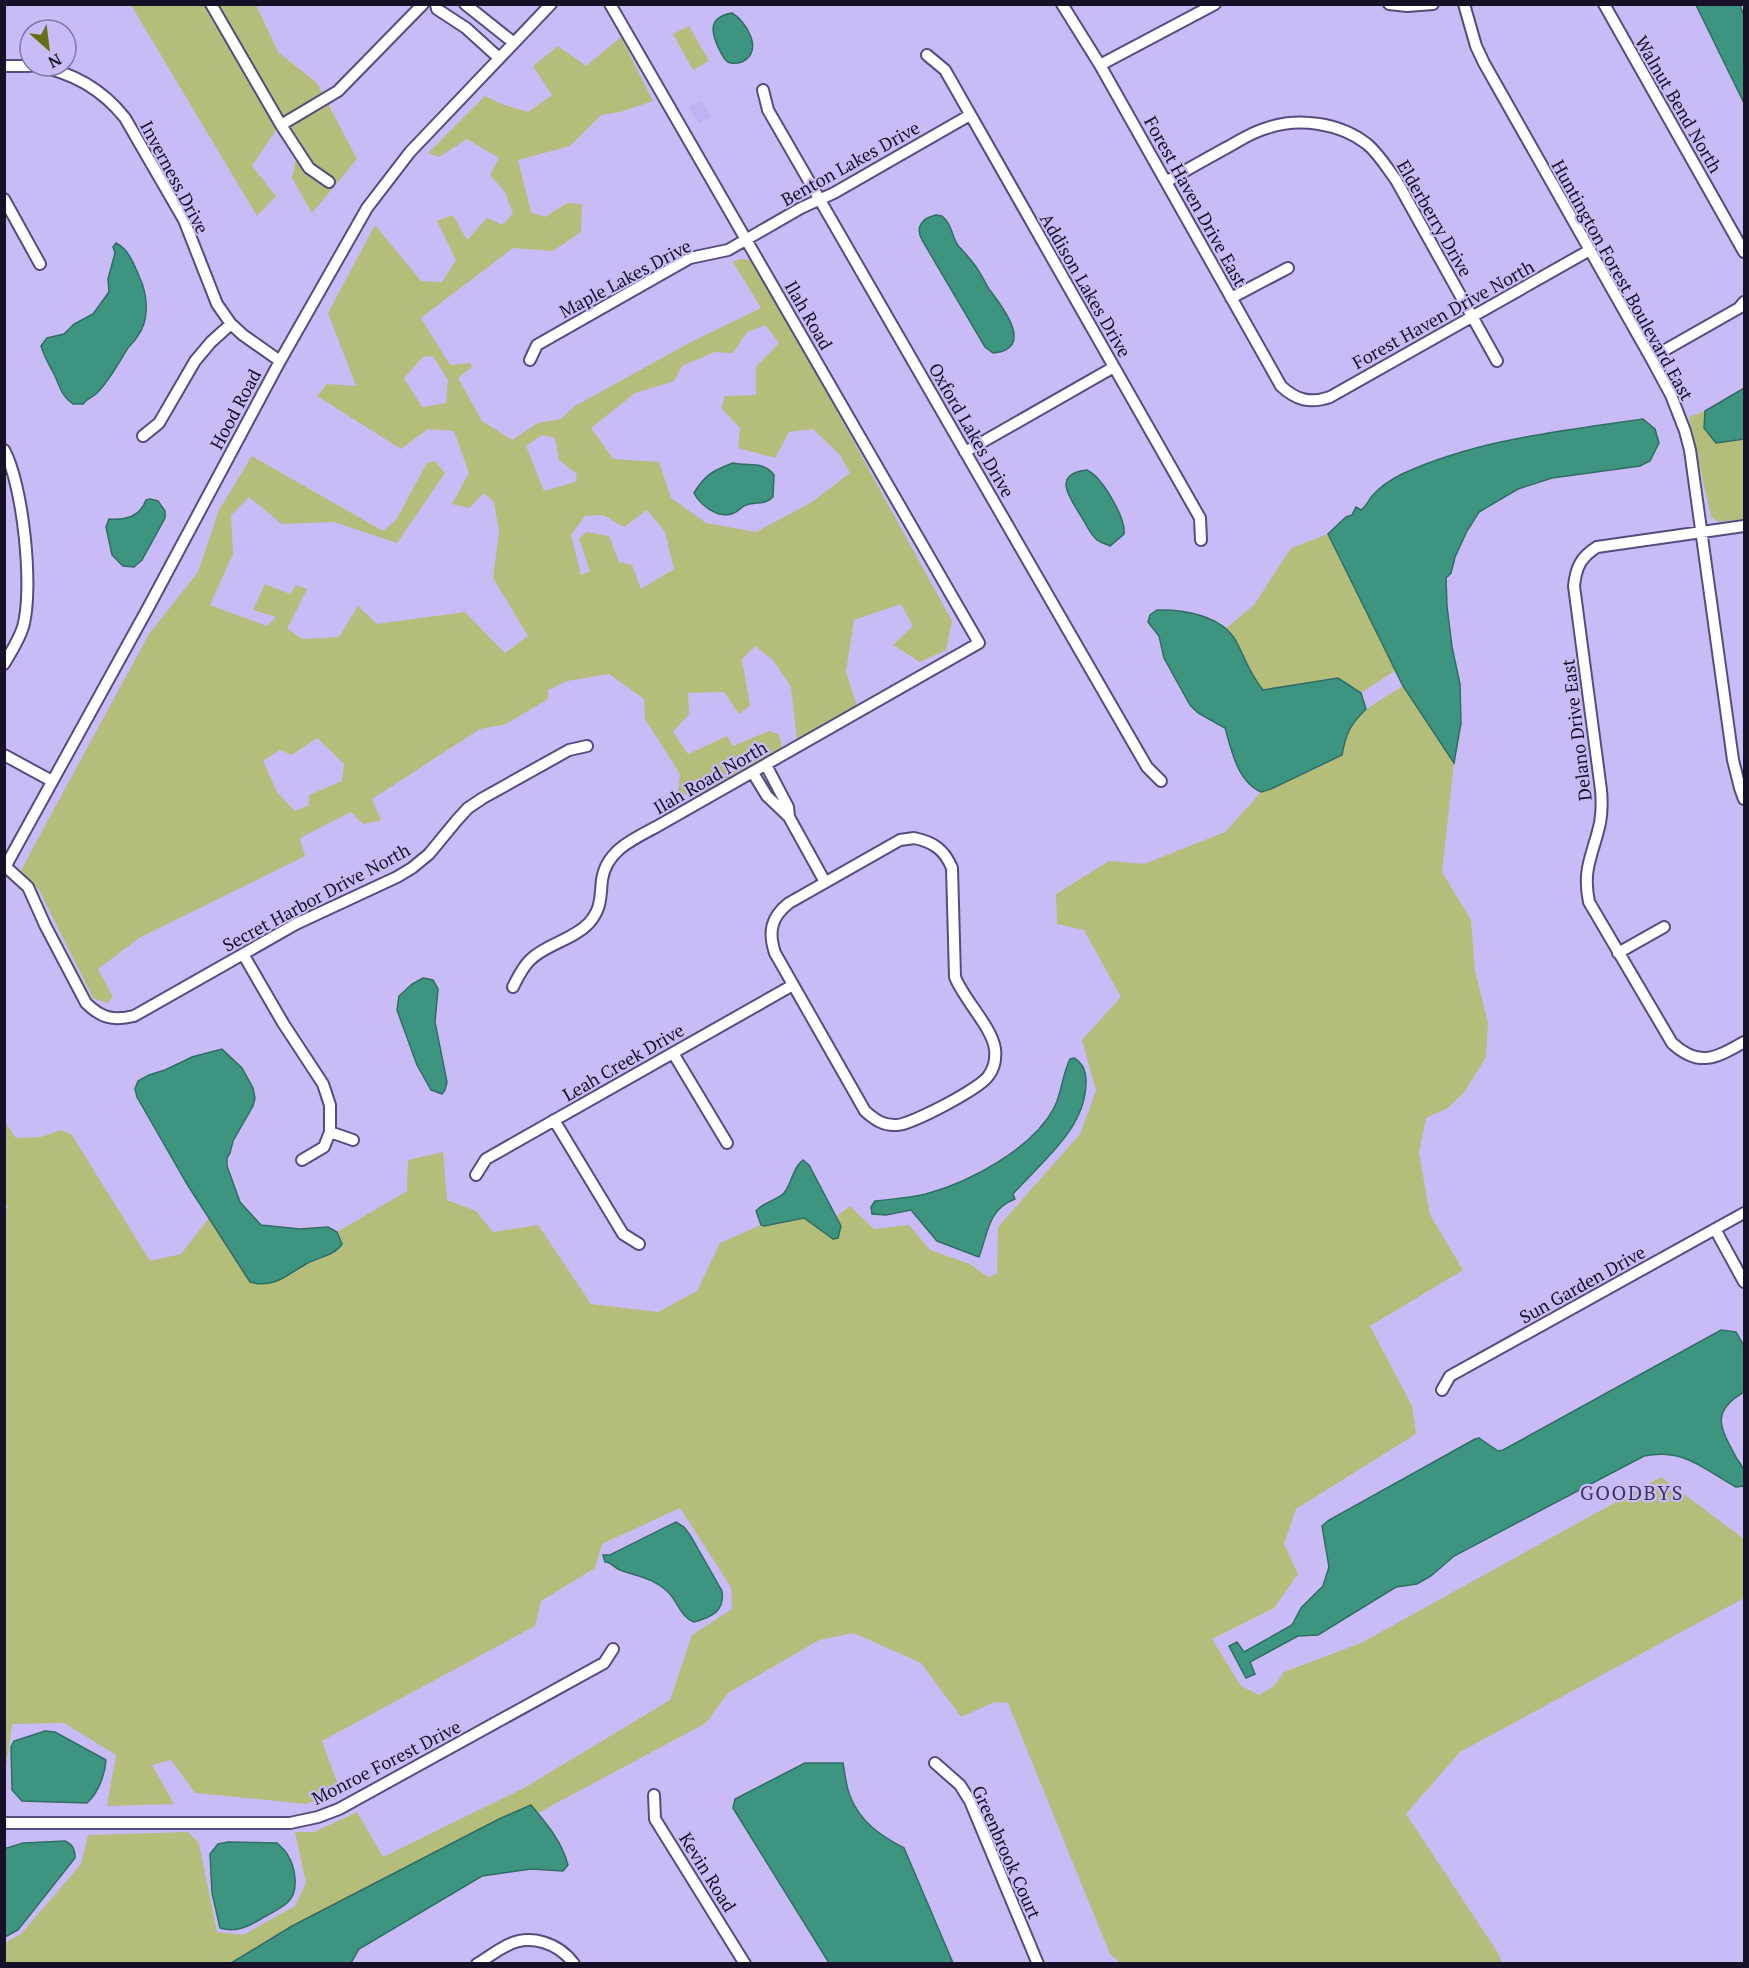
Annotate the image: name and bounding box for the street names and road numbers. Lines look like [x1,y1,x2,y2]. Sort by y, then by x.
street label: Walnut Bend North [1630,31,1728,177]
street label: Forest Haven Drive East [1139,112,1253,291]
street label: Benton Lakes Drive [777,115,923,211]
street label: Inverness Drive [135,116,215,238]
street label: Elderberry Drive [1392,155,1478,281]
street label: Huntington Forest Boulevard East [1547,155,1700,405]
street label: Addison Lakes Drive [1035,209,1137,361]
street label: Maple Lakes Drive [555,233,695,323]
street label: Forest Haven Drive North [1348,254,1539,374]
street label: Ilah Road [780,276,838,354]
street label: Oxford Lakes Drive [924,358,1020,502]
street label: Hood Road [204,365,266,453]
street label: Delano Drive East [1555,657,1597,802]
street label: Ilah Road North [649,734,772,819]
street label: Secret Harbor Drive North [218,837,414,957]
street label: Leah Creek Drive [558,1018,688,1106]
street label: Sun Garden Drive [1515,1239,1649,1329]
street label: Monroe Forest Drive [307,1714,465,1810]
street label: Greenbrook Court [967,1782,1047,1923]
street label: Kevin Road [674,1828,742,1916]

